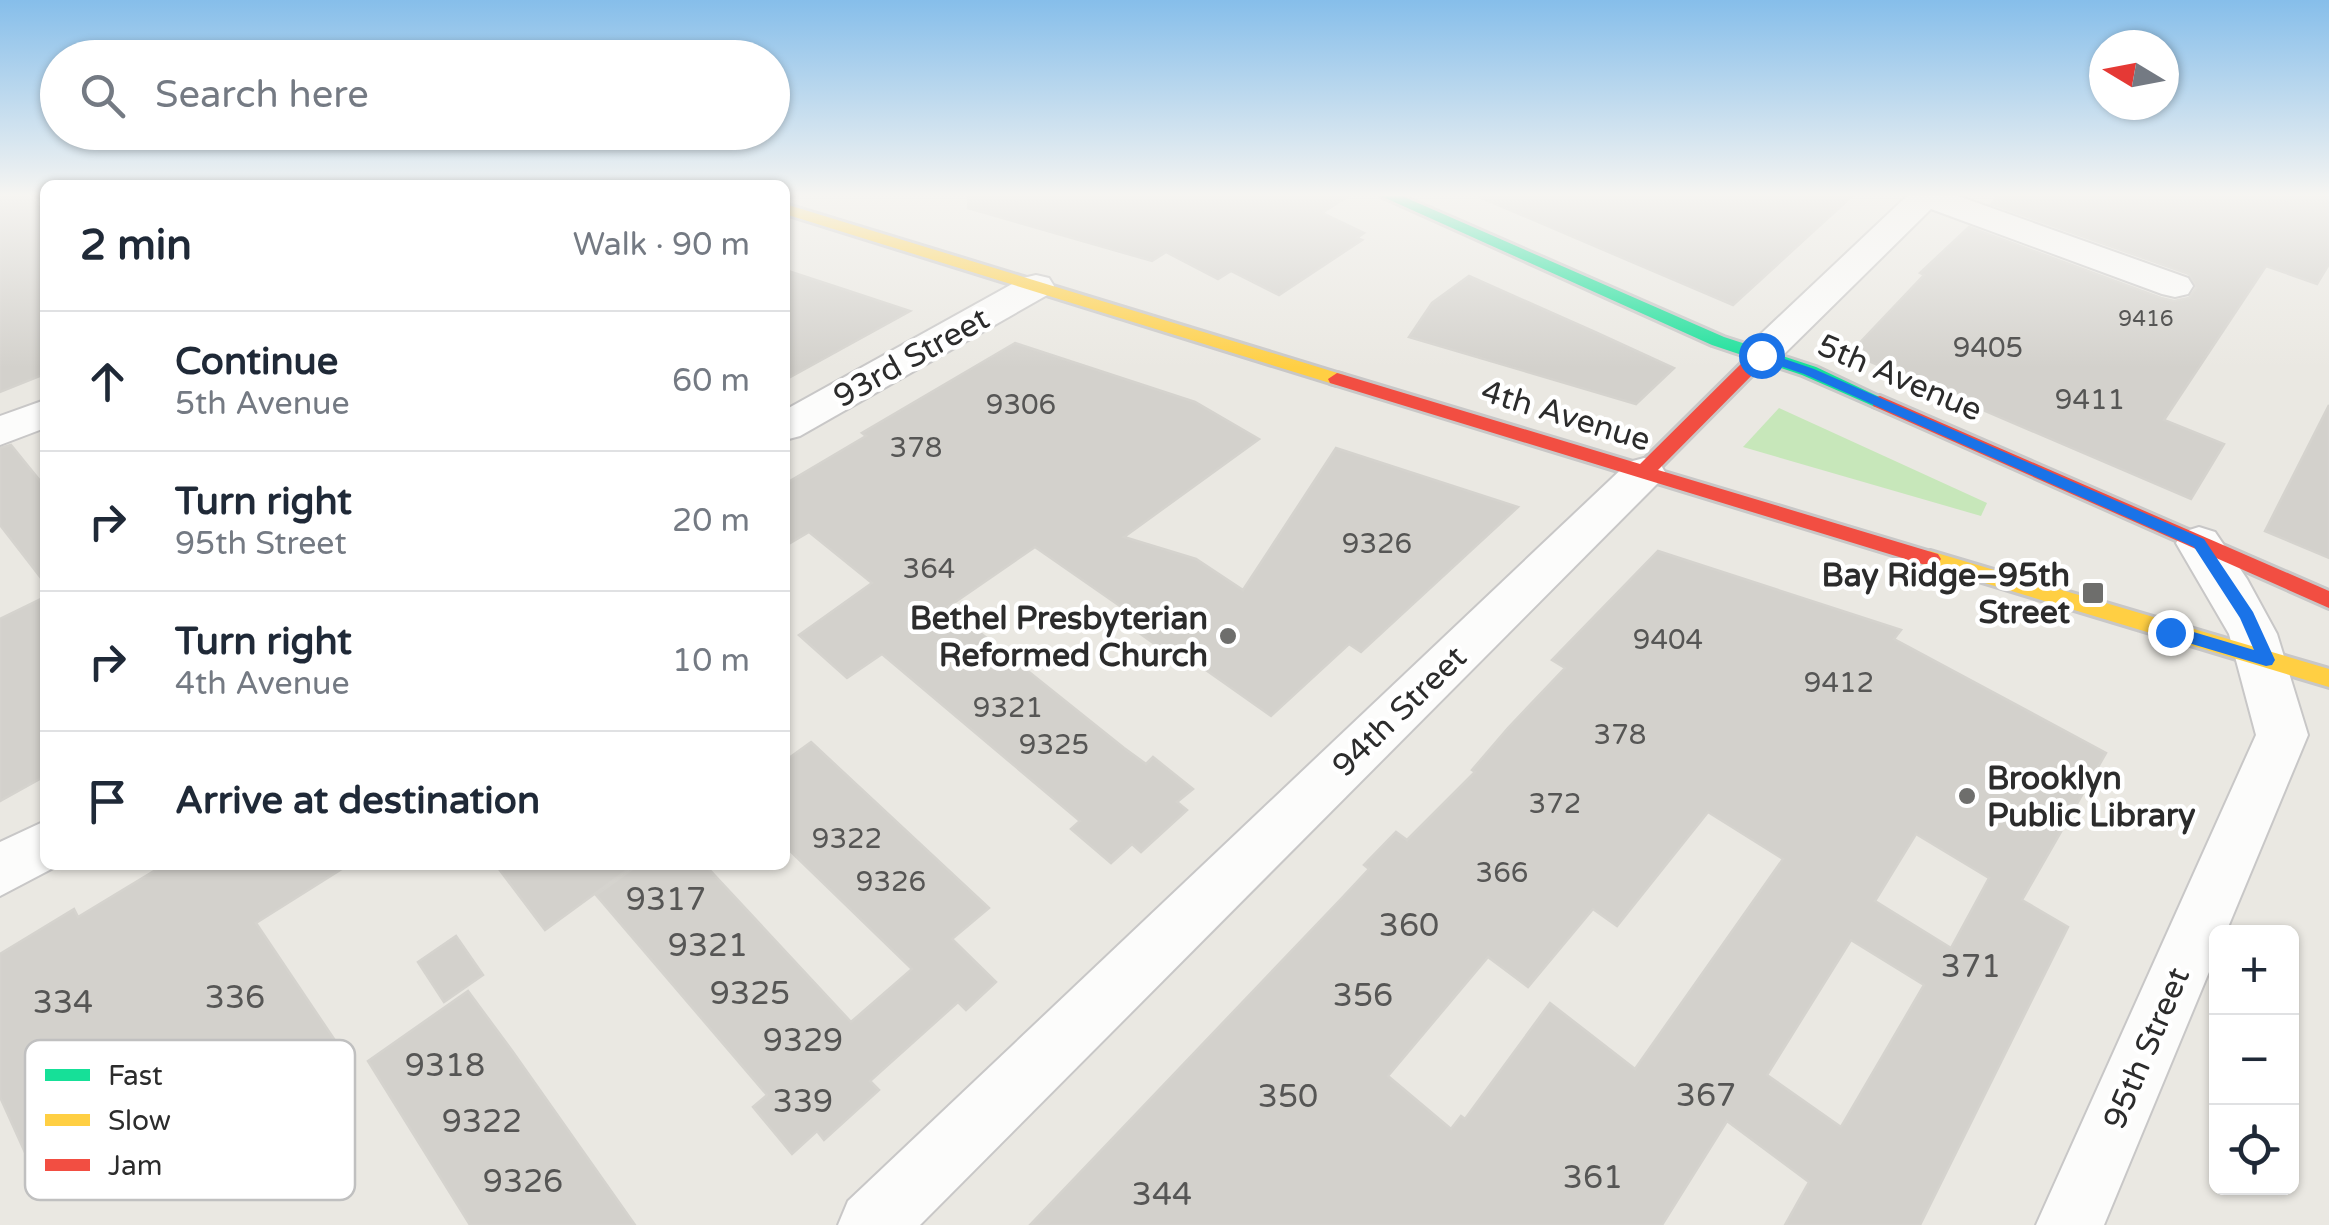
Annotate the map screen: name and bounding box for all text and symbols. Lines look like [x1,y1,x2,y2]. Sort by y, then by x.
north arrow [2089,30,2179,120]
search box [40,40,790,150]
icon: search [75,68,130,123]
text: Search here [155,72,369,118]
text: 2 min [80,220,192,271]
text: Walk · 90 m [573,226,750,264]
street label: 93rd Street [827,300,996,416]
house number: 9416 [2118,306,2174,332]
street label: 5th Avenue [1812,326,1987,430]
house number: 9405 [1953,331,2023,365]
route start [1739,333,1785,379]
text: Continue [175,339,338,385]
icon: ahead [80,354,135,409]
text: 60 m [672,362,750,400]
street label: 4th Avenue [1477,372,1655,460]
house number: 9411 [2055,383,2125,417]
text: 5th Avenue [175,385,350,423]
house number: 9306 [986,388,1056,422]
house number: 378 [890,431,942,465]
text: Turn right [175,479,352,525]
icon: right [80,494,135,549]
text: 20 m [672,502,750,540]
text: 95th Street [175,525,347,563]
house number: 9326 [1342,527,1412,561]
house number: 364 [903,552,955,586]
place label: Bay Ridge–95th Street [1822,557,2071,632]
marker: Bay Ridge–95th Street [2080,580,2106,606]
place label: Bethel Presbyterian Reformed Church [910,600,1208,675]
route end [2148,610,2194,656]
text: Turn right [175,619,352,665]
house number: 9404 [1633,623,1703,657]
marker: Bethel Presbyterian Reformed Church [1217,625,1239,647]
icon: right [80,634,135,689]
street label: 94th Street [1325,638,1475,785]
text: 10 m [672,642,750,680]
text: 4th Avenue [175,665,350,703]
house number: 9412 [1804,666,1874,700]
house number: 9321 [973,691,1043,725]
house number: 378 [1594,718,1646,752]
house number: 9325 [1019,728,1089,762]
place label: Brooklyn Public Library [1987,760,2196,835]
icon: arrive [80,774,135,829]
text: Arrive at destination [175,778,540,824]
marker: Brooklyn Public Library [1956,785,1978,807]
house number: 372 [1529,787,1581,821]
house number: 9322 [812,822,882,856]
house number: 366 [1476,856,1528,890]
house number: 9326 [856,865,926,899]
house number: 9317 [626,881,706,919]
house number: 360 [1379,907,1439,945]
map controls [2209,925,2299,1195]
button: + [2209,925,2299,1015]
house number: 9321 [668,927,748,965]
house number: 371 [1941,948,2001,986]
street label: 95th Street [2096,962,2198,1135]
house number: 9325 [710,975,790,1013]
house number: 356 [1333,977,1393,1015]
house number: 336 [205,979,265,1017]
house number: 334 [33,984,93,1022]
button: − [2209,1015,2299,1105]
house number: 9329 [763,1022,843,1060]
legend [25,1040,355,1200]
house number: 9318 [405,1047,485,1085]
text: Fast [108,1059,163,1093]
house number: 367 [1676,1077,1736,1115]
house number: 350 [1258,1078,1318,1116]
house number: 339 [773,1083,833,1121]
house number: 9322 [442,1103,522,1141]
text: Slow [108,1104,171,1138]
button: locate [2209,1105,2299,1195]
text: Jam [108,1149,163,1183]
house number: 361 [1563,1159,1623,1197]
house number: 9326 [483,1163,563,1201]
house number: 344 [1132,1176,1192,1214]

